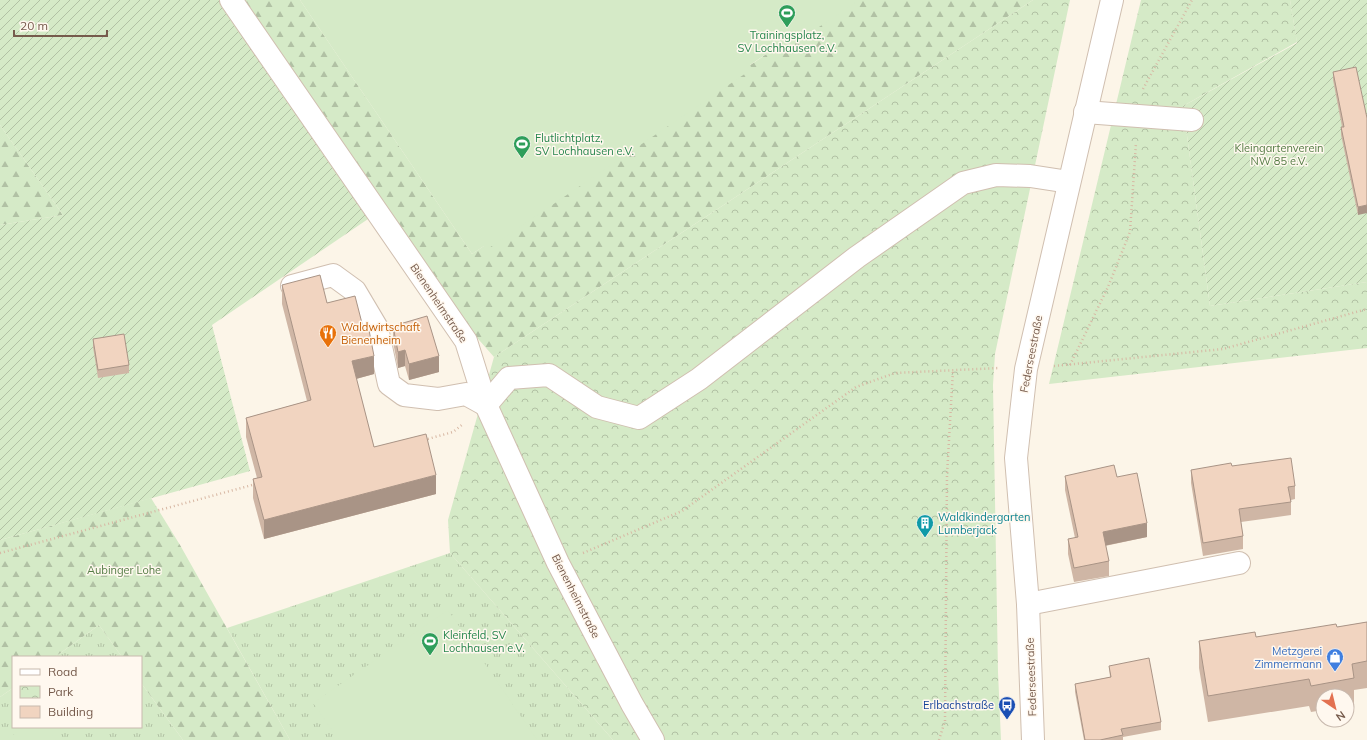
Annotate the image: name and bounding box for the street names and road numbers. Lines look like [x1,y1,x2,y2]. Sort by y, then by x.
street label: Bienenheimstraße [407,261,471,345]
street label: Federseestraße [1017,314,1045,394]
street label: Bienenheimstraße [549,552,603,640]
street label: Federseestraße [1023,637,1039,717]

